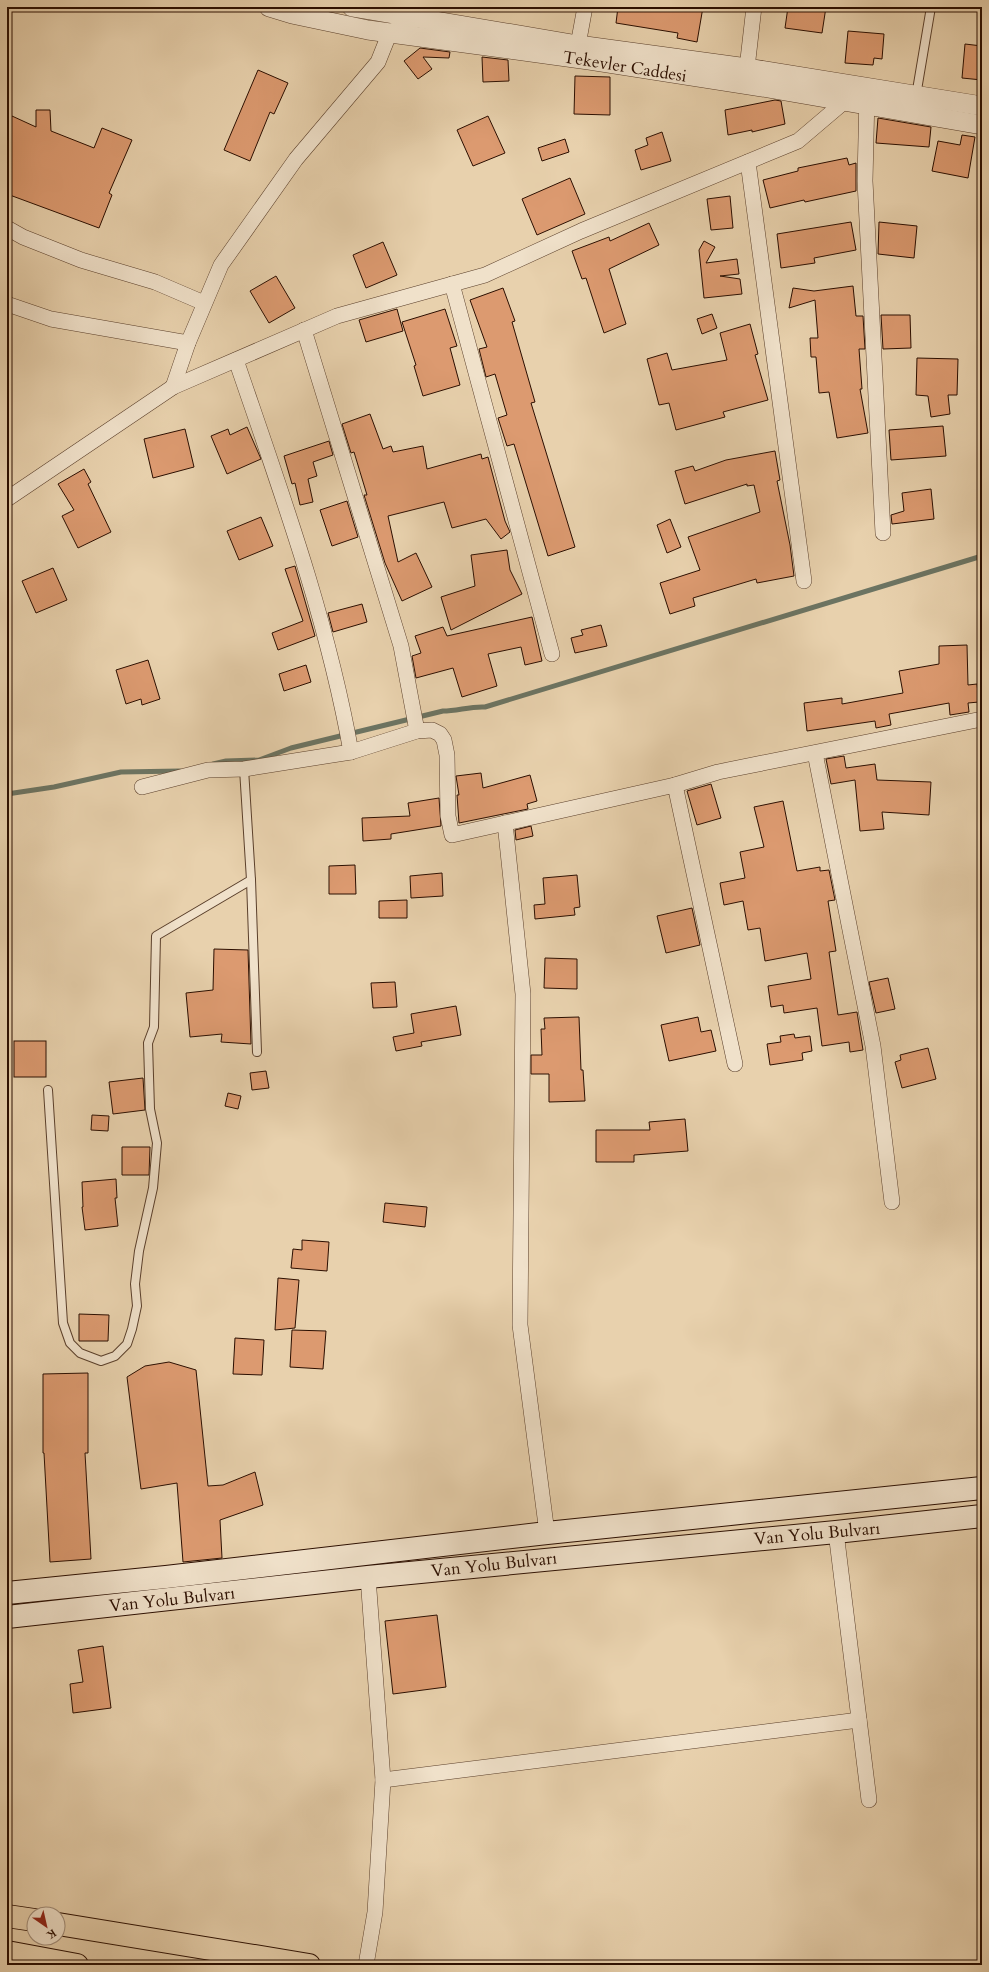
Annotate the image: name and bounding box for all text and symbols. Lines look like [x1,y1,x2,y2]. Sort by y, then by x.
street label: Tekevler Caddesi [561,45,689,88]
street label: Van Yolu Bulvarı [753,1517,881,1550]
street label: Van Yolu Bulvarı [430,1546,558,1583]
street label: Van Yolu Bulvarı [108,1581,236,1618]
north arrow [26,1906,66,1946]
text: K [43,1925,59,1943]

